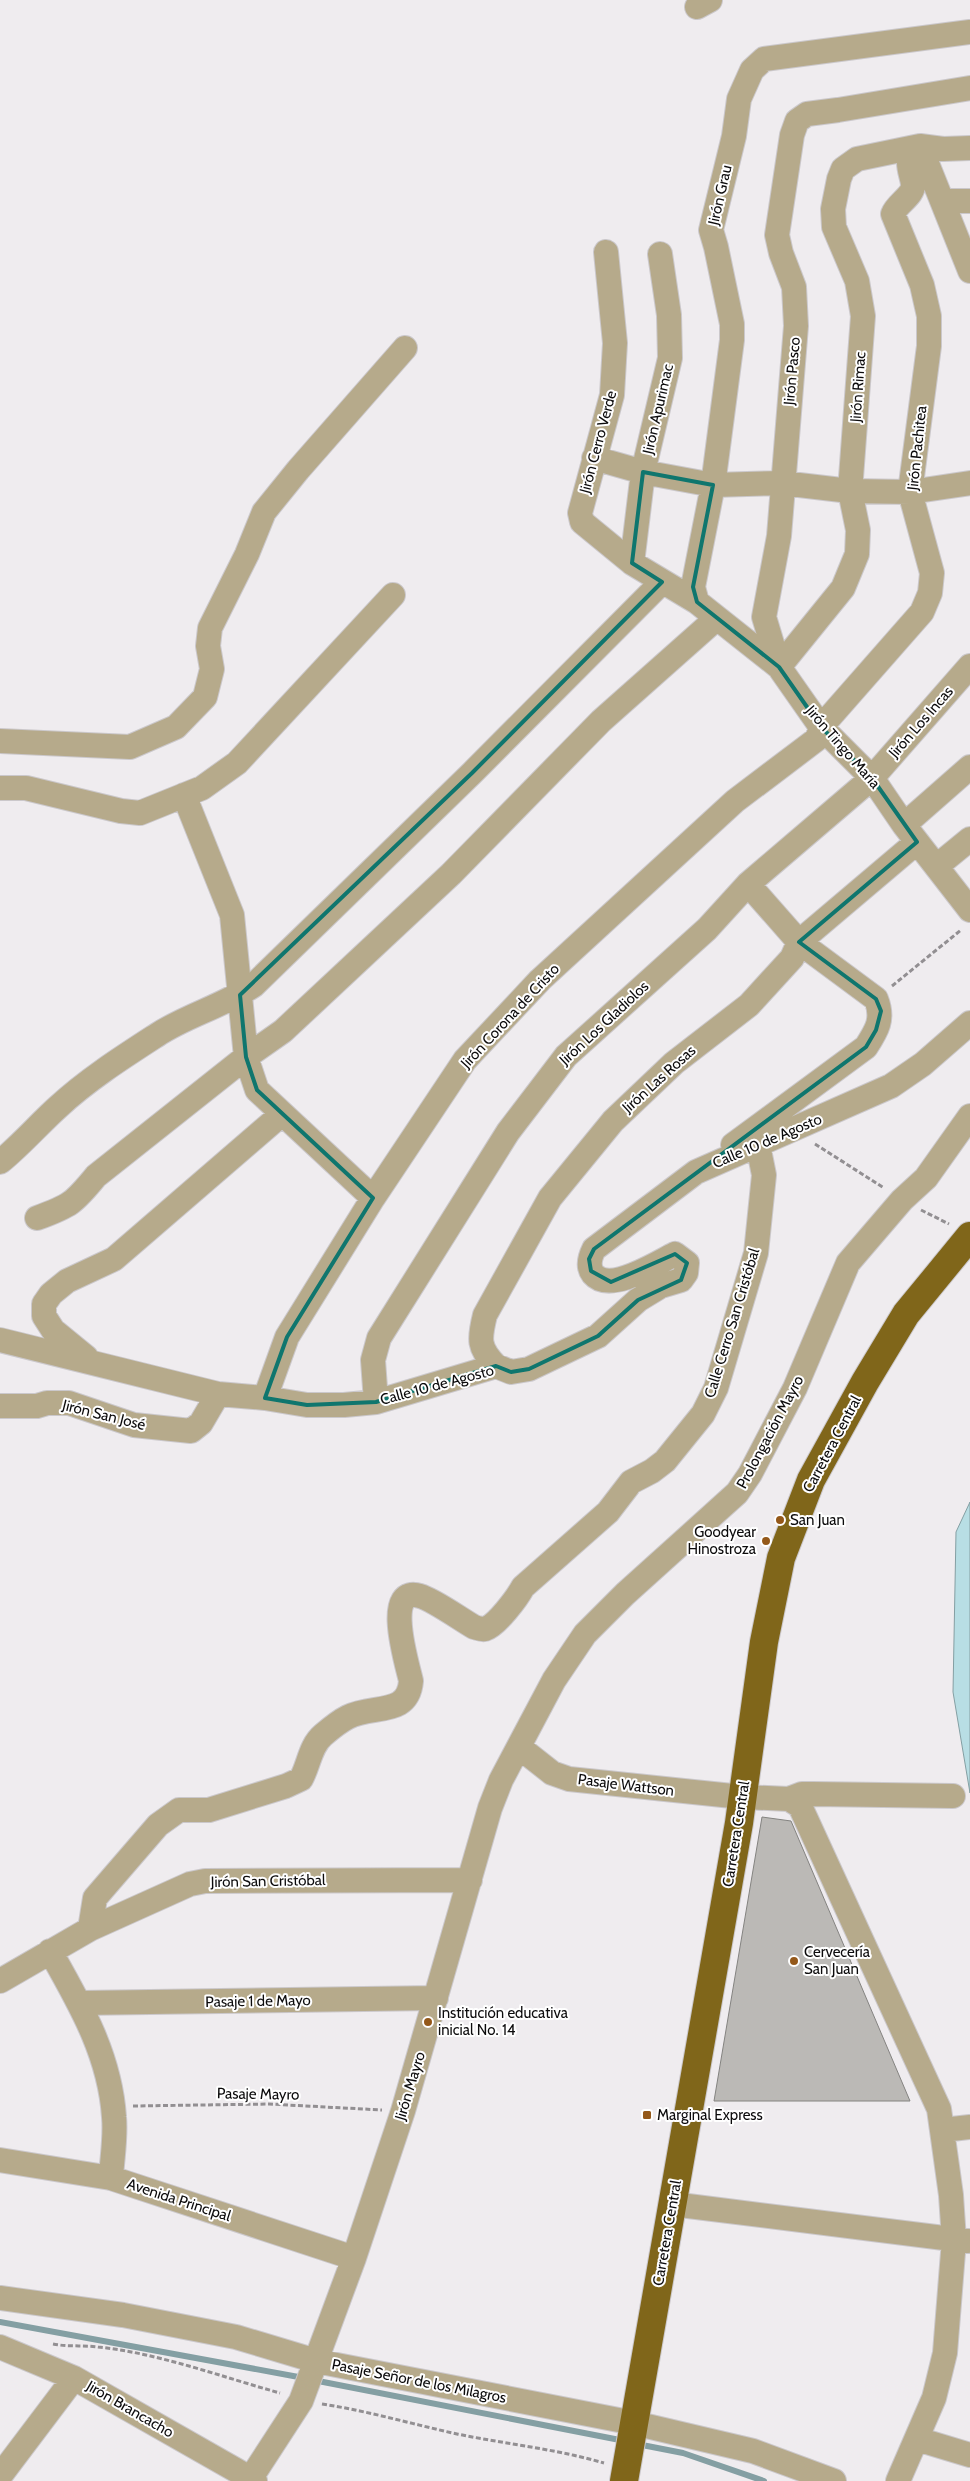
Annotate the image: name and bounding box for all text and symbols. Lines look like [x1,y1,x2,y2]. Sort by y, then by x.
street label: Jirón Grau [704,163,736,228]
street label: Jirón Pasco [780,336,804,407]
street label: Jirón Rimac [846,351,869,424]
street label: Jirón Apurimac [639,362,677,457]
street label: Jirón Cerro Verde [575,388,620,496]
street label: Jirón Pachitea [904,404,930,492]
street label: Jirón Los Incas [884,683,957,762]
street label: Jirón Tingo María [801,701,885,793]
street label: Jirón Corona de Cristo [456,960,563,1073]
street label: Jirón Los Gladiolos [555,977,652,1069]
street label: Jirón Las Rosas [618,1041,699,1117]
street label: Calle 10 de Agosto [710,1110,824,1172]
street label: Calle Cerro San Cristóbal [701,1246,763,1400]
street label: Calle 10 de Agosto [378,1361,496,1409]
street label: Prolongación Mayro [733,1372,807,1492]
street label: Carretera Central [799,1392,865,1495]
street label: Jirón San José [60,1396,148,1434]
place label: San Juan [790,1511,845,1529]
marker: San Juan [774,1514,786,1526]
place label: Goodyear Hinostroza [688,1523,757,1558]
marker: Goodyear Hinostroza [760,1535,772,1547]
street label: Pasaje Wattson [577,1770,675,1800]
street label: Carretera Central [719,1779,753,1888]
street label: Jirón San Cristóbal [209,1871,326,1891]
place label: Cervecería San Juan [804,1943,871,1978]
marker: Cervecería San Juan [788,1955,800,1967]
street label: Pasaje 1 de Mayo [205,1991,311,2011]
place label: Institución educativa inicial No. 14 [438,2004,569,2039]
marker: Institución educativa inicial No. 14 [422,2016,434,2028]
street label: Jirón Mayro [391,2050,429,2123]
street label: Pasaje Mayro [217,2084,299,2104]
place label: Marginal Express [657,2106,763,2124]
marker: Marginal Express [641,2109,653,2121]
street label: Avenida Principal [125,2175,234,2225]
street label: Carretera Central [649,2178,685,2287]
street label: Pasaje Señor de los Milagros [330,2355,508,2407]
street label: Jirón Brancacho [82,2376,177,2441]

